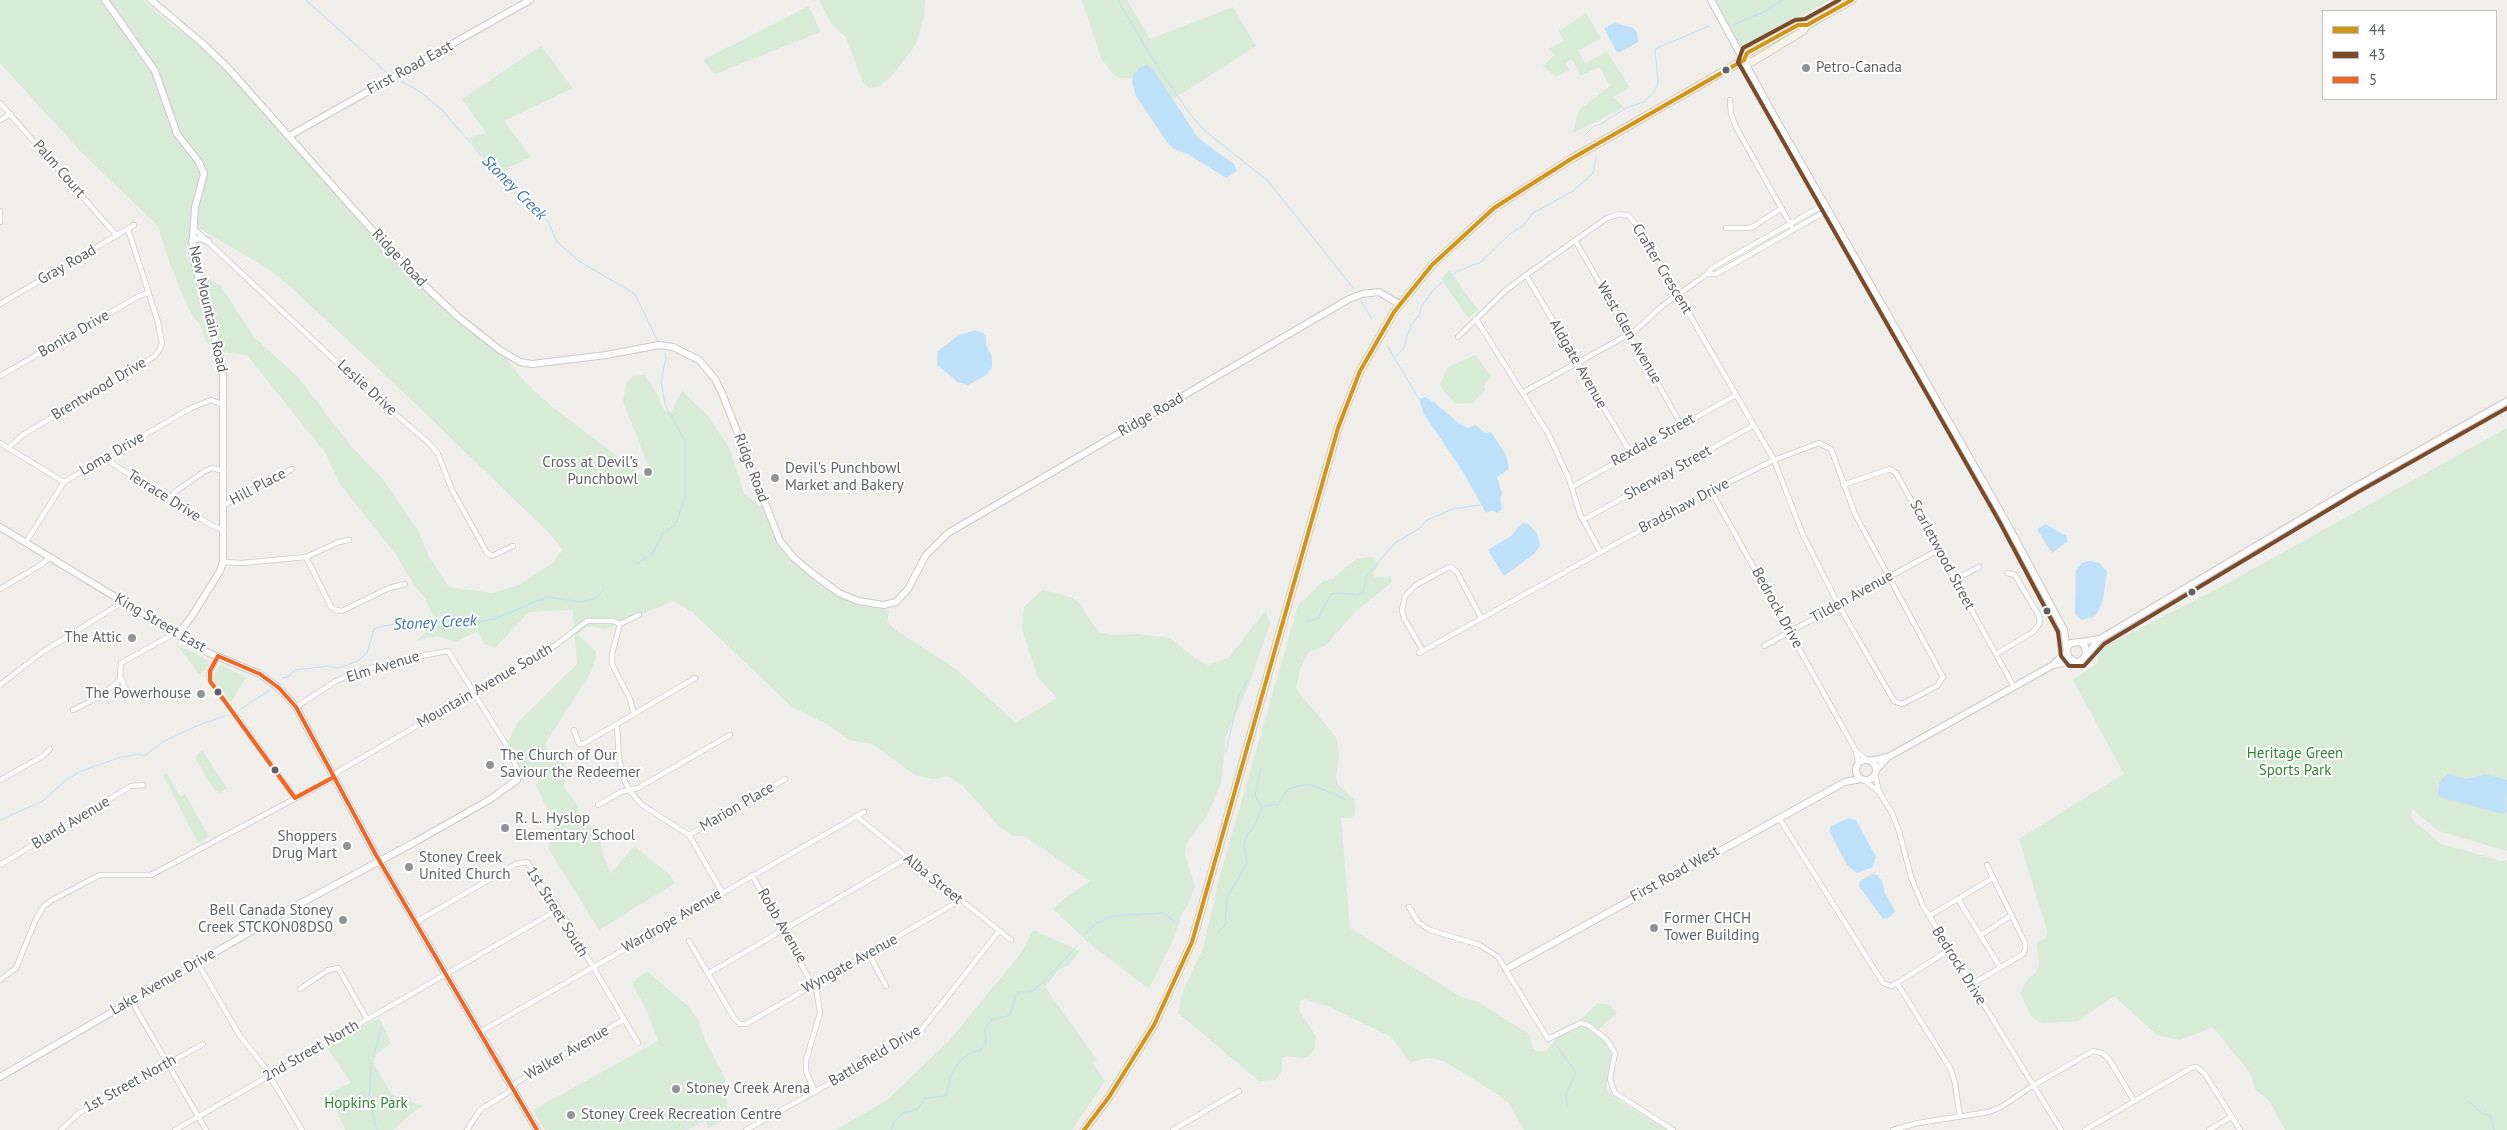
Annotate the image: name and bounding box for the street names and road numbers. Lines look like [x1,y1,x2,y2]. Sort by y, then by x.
street label: First Road East [364,37,456,99]
street label: Palm Court [29,136,89,202]
street label: Crafter Crescent [1628,221,1696,317]
street label: Ridge Road [368,225,430,291]
street label: Gray Road [35,241,99,289]
street label: New Mountain Road [185,244,231,374]
street label: West Glen Avenue [1592,279,1666,387]
street label: Bonita Drive [35,306,113,362]
street label: Aldgate Avenue [1545,316,1611,412]
street label: Brentwood Drive [48,354,150,424]
street label: Leslie Drive [333,356,401,420]
street label: Ridge Road [1115,389,1187,441]
street label: Rexdale Street [1608,410,1698,470]
street label: Loma Drive [76,428,148,480]
street label: Ridge Road [730,431,772,505]
street label: Sherway Street [1621,442,1715,504]
street label: Hill Place [227,465,289,509]
street label: Terrace Drive [124,466,204,526]
street label: Bradshaw Drive [1636,475,1732,537]
street label: Scarletwood Street [1905,497,1979,613]
street label: Bedrock Drive [1748,565,1806,651]
street label: Tilden Avenue [1808,567,1896,627]
street label: King Street East [111,590,209,656]
street label: Mountain Avenue South [414,640,556,732]
street label: Elm Avenue [344,647,422,687]
street label: Marion Place [697,778,777,836]
street label: Bland Avenue [29,793,113,853]
street label: First Road West [1627,842,1723,906]
street label: Alba Street [900,850,966,908]
street label: 1st Street South [522,863,592,961]
street label: Wardrope Avenue [619,885,725,957]
street label: Robb Avenue [753,885,811,967]
street label: Bedrock Drive [1928,923,1990,1009]
street label: Wyngate Avenue [799,930,901,998]
street label: Lake Avenue Drive [107,945,219,1019]
street label: 2nd Street North [260,1016,362,1086]
street label: Battlefield Drive [826,1021,924,1091]
street label: Walker Avenue [522,1022,612,1084]
street label: 1st Street North [81,1051,179,1117]

